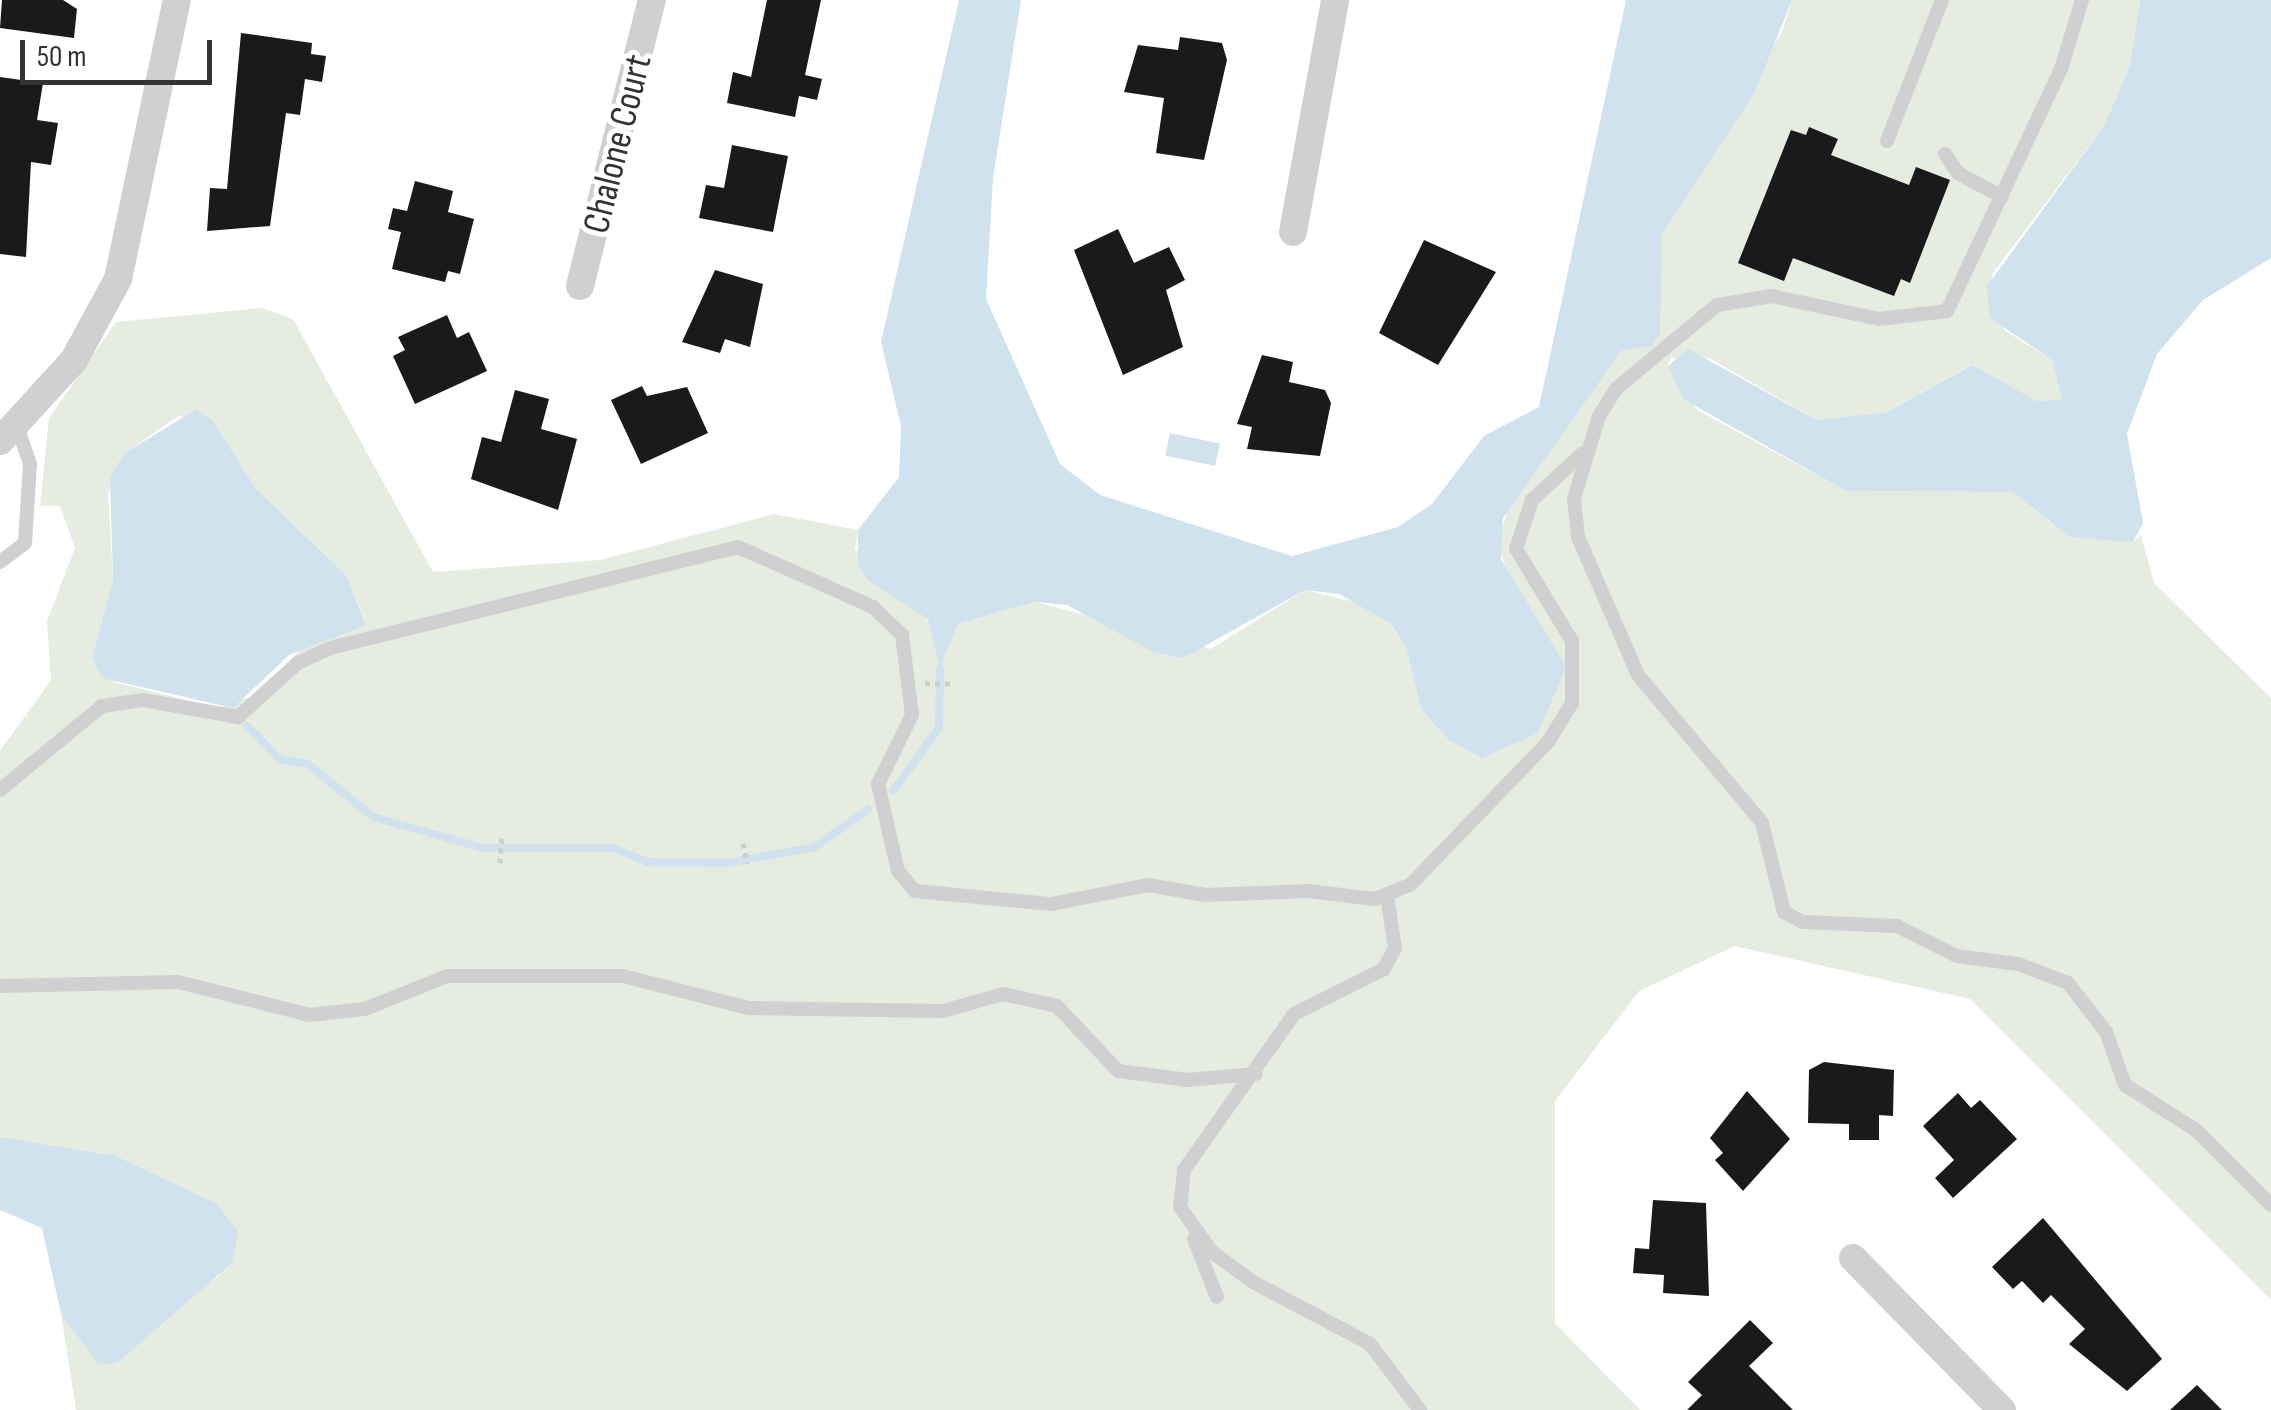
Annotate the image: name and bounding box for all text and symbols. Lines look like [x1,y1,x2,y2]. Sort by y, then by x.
scale bar [25,20,218,82]
text: 50 m [37,39,86,75]
street label: Chalone Court [574,50,662,238]

